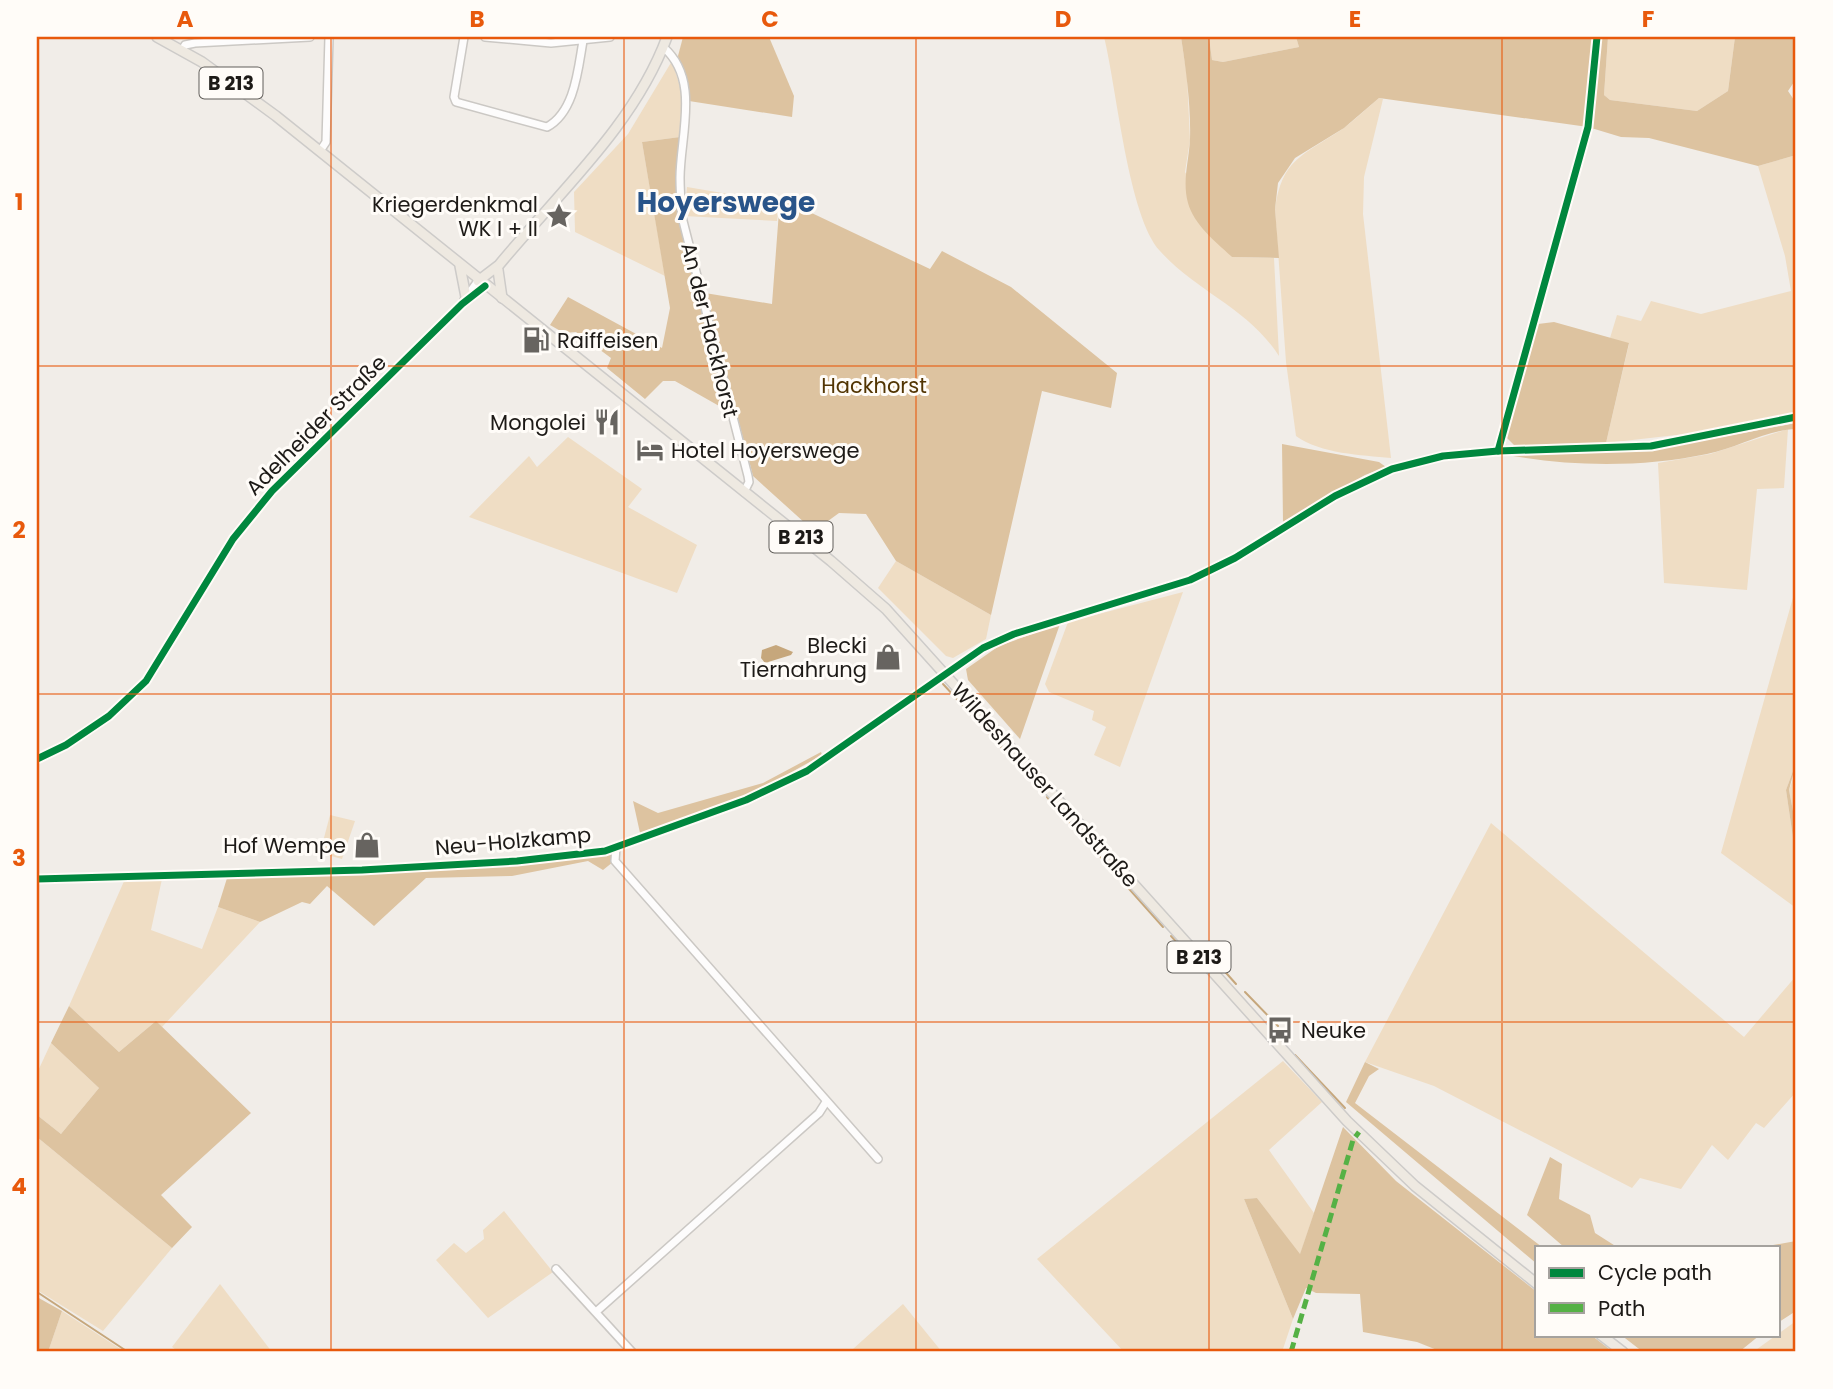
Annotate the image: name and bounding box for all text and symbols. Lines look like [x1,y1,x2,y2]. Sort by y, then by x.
text: A [177,3,194,35]
text: B [469,3,485,35]
text: C [761,3,779,35]
text: D [1055,3,1071,35]
text: E [1349,3,1361,35]
text: F [1642,3,1654,35]
road number: B 213 [200,68,262,99]
district label: Hoyerswege [637,183,815,222]
text: 1 [15,186,23,218]
place label: Kriegerdenkmal WK I + II [372,190,538,243]
place icon: Kriegerdenkmal WK I + II [544,201,574,231]
street label: An der Hackhorst [674,239,746,421]
fuel station icon: Raiffeisen [521,325,551,355]
place label: Raiffeisen [557,326,659,355]
street label: Adelheider Straße [239,348,393,502]
park label: Hackhorst [821,371,927,400]
restaurant icon: Mongolei [592,407,622,437]
place label: Mongolei [490,408,586,437]
hotel icon: Hotel Hoyerswege [635,435,665,465]
place label: Hotel Hoyerswege [671,436,859,465]
text: 2 [12,514,26,546]
road number: B 213 [770,522,832,552]
place label: Blecki Tiernahrung [740,631,867,684]
shop icon: Blecki Tiernahrung [873,642,903,672]
street label: Wildeshauser Landstraße [945,676,1145,894]
street label: Neu-Holzkamp [434,820,592,862]
shop icon: Hof Wempe [352,830,382,860]
place label: Hof Wempe [223,831,346,860]
text: 3 [12,842,26,874]
road number: B 213 [1168,942,1230,973]
bus stop icon: Neuke [1265,1015,1295,1045]
place label: Neuke [1301,1016,1366,1045]
text: 4 [11,1170,27,1202]
legend [1535,1246,1780,1336]
text: Cycle path [1598,1258,1712,1287]
text: Path [1598,1294,1645,1323]

